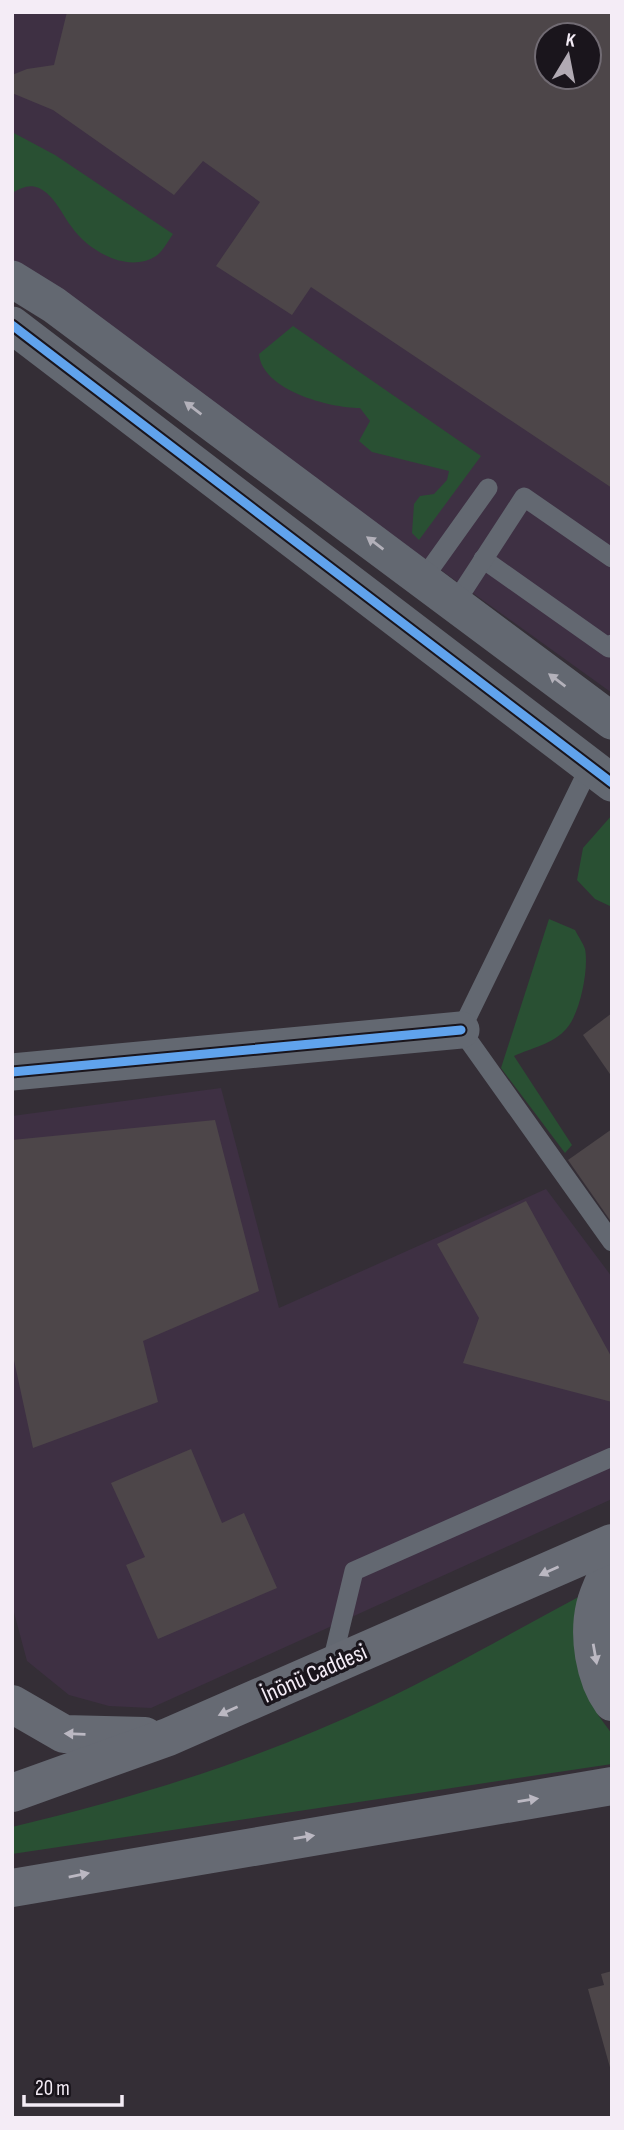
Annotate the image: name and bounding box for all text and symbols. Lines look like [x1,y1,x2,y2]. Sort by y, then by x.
north arrow [533,21,603,91]
text: K [564,29,578,53]
one-way arrow [184,401,202,415]
one-way arrow [367,536,385,551]
one-way arrow [548,673,566,687]
one-way arrow [539,1565,559,1577]
street label: İnönü Caddesi [257,1637,371,1710]
one-way arrow [590,1643,601,1665]
one-way arrow [218,1706,239,1717]
one-way arrow [64,1729,86,1740]
one-way arrow [517,1794,539,1805]
one-way arrow [293,1831,315,1842]
one-way arrow [68,1869,90,1880]
scale bar [24,2064,122,2108]
text: 20 m [35,2076,70,2101]

